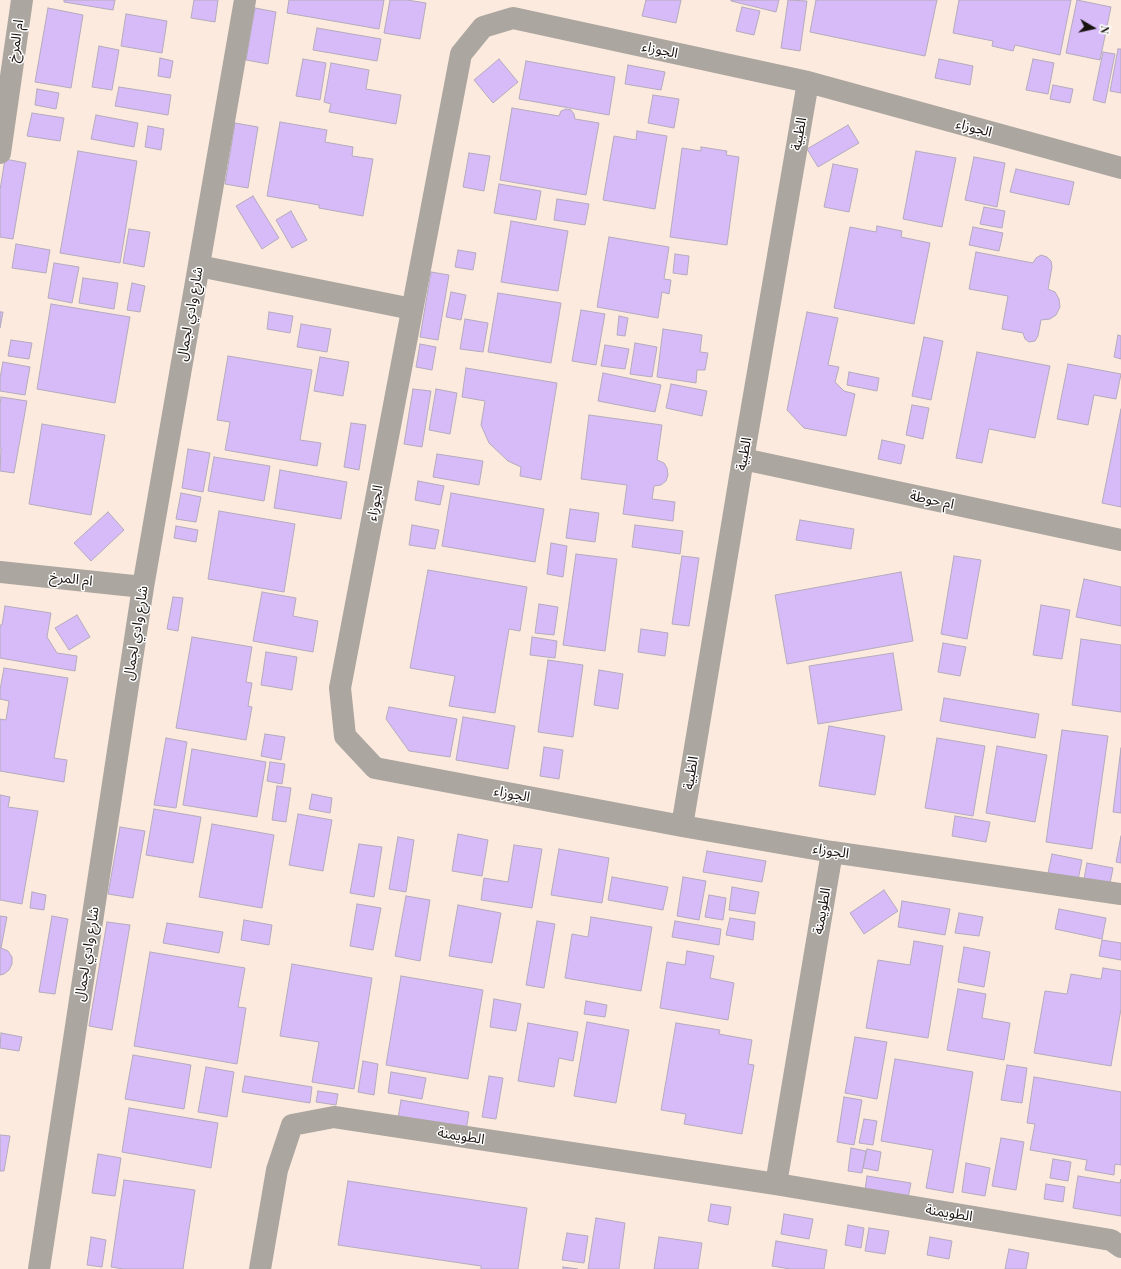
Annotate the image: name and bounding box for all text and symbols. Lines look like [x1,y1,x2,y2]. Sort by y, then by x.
north arrow [1073,8,1113,48]
street label: ام المرخ [5,18,27,64]
text: N [1097,25,1113,35]
street label: الجوزاء [640,38,680,62]
street label: الجوزاء [954,115,994,141]
street label: الظبية [788,116,810,152]
street label: شارع وادي لجمال [173,265,207,363]
street label: الظبية [733,436,755,472]
street label: الجوزاء [363,484,387,522]
street label: ام حوطة [908,487,956,513]
street label: ام المرخ [49,568,93,590]
street label: شارع وادي لجمال [120,584,152,682]
street label: الظبية [680,755,702,791]
street label: الجوزاء [493,782,531,806]
street label: الجوزاء [812,840,850,862]
street label: الطويمنة [810,886,834,936]
street label: شارع وادي لجمال [71,905,103,1003]
street label: الطويمنة [436,1124,486,1148]
street label: الطويمنة [924,1201,974,1225]

